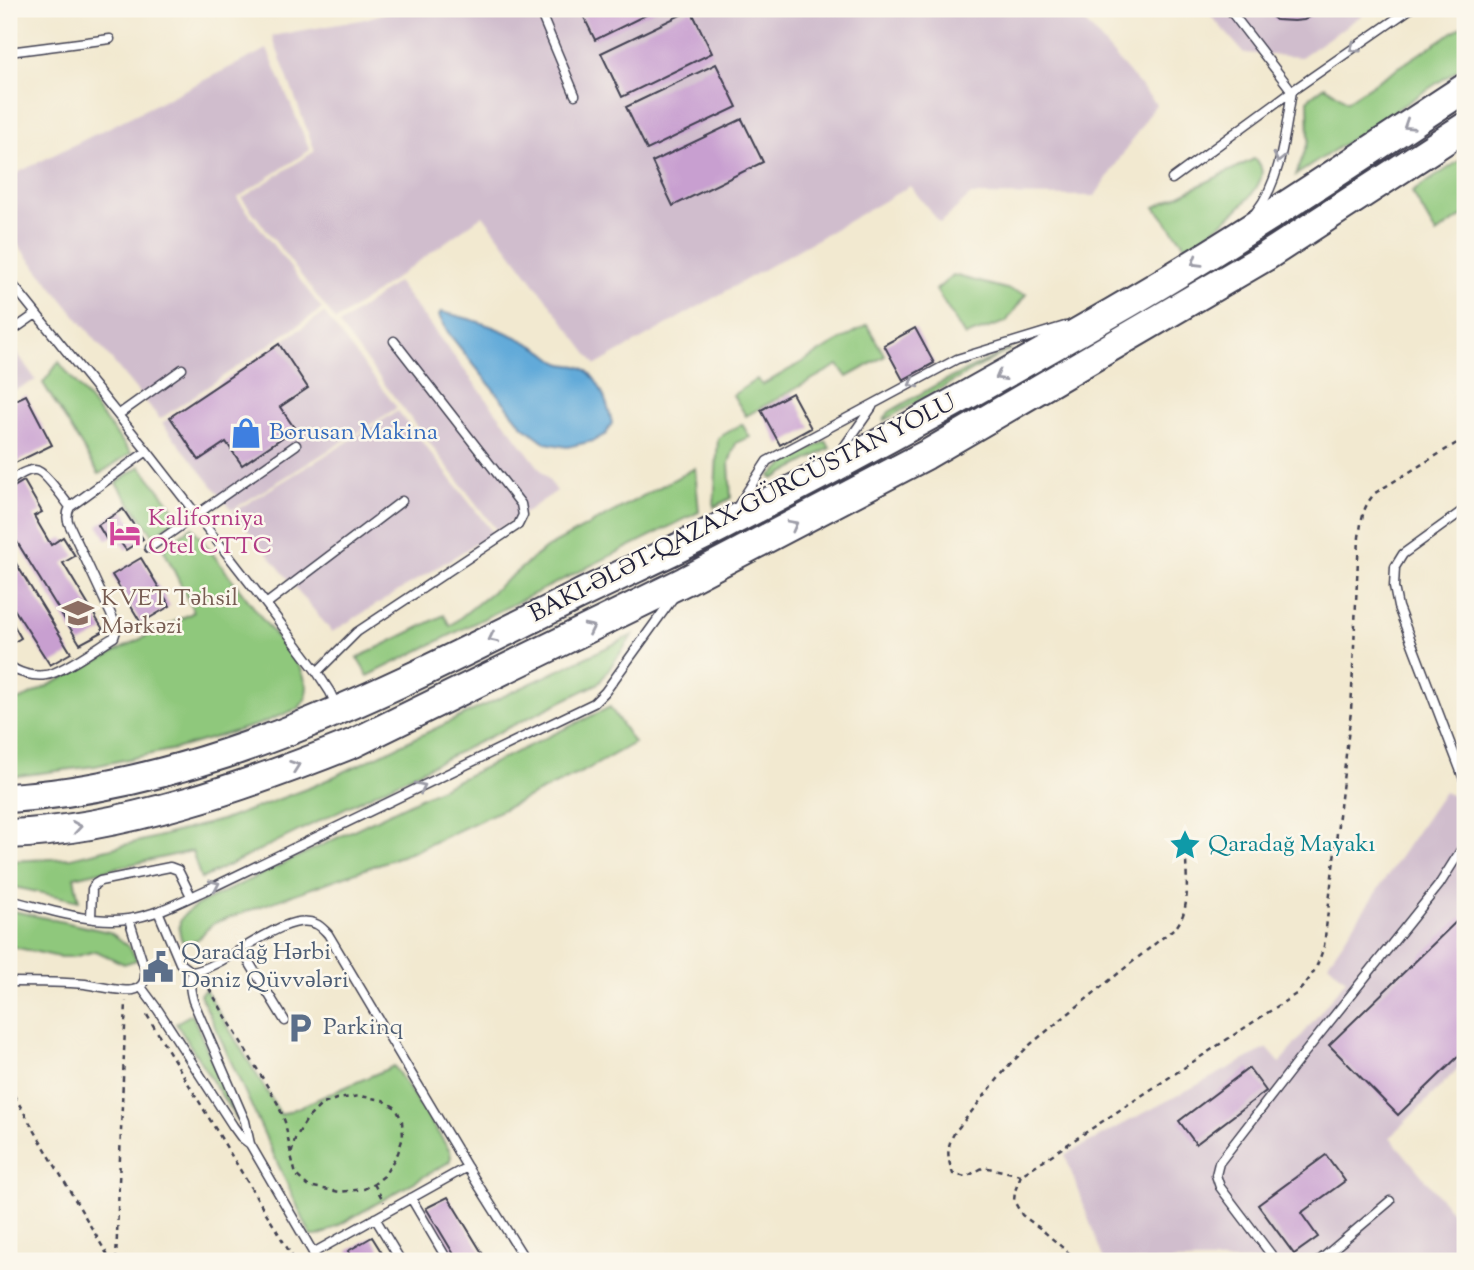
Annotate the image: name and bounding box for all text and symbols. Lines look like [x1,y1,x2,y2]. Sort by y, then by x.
one-way arrow [1349,40,1362,52]
one-way arrow [1403,117,1416,129]
one-way arrow [1273,152,1287,164]
one-way arrow [1191,253,1204,266]
one-way arrow [994,368,1007,381]
one-way arrow [908,375,920,388]
street label: BAKI-ƏLƏT-QAZAX-GÜRCÜSTAN YOLU [524,386,962,632]
shop icon: Borusan Makina [229,416,263,450]
place label: Borusan Makina [269,416,438,450]
place label: Kaliforniya Otel CTTC [148,502,272,564]
hotel icon: Kaliforniya Otel CTTC [108,516,142,550]
one-way arrow [786,519,798,533]
place label: KVET Təhsil Mərkəzi [101,582,239,644]
school or university icon: KVET Təhsil Mərkəzi [61,596,95,630]
one-way arrow [583,622,595,636]
one-way arrow [488,629,500,643]
one-way arrow [289,760,301,774]
one-way arrow [414,781,426,795]
one-way arrow [71,820,82,835]
place icon: Qaradağ Mayakı [1168,828,1202,862]
place label: Qaradağ Mayakı [1208,828,1376,862]
one-way arrow [208,879,220,893]
place label: Qaradağ Hərbi Dəniz Qüvvələri [181,936,349,998]
public building icon: Qaradağ Hərbi Dəniz Qüvvələri [141,950,175,984]
parking icon: Parkinq [283,1011,317,1045]
place label: Parkinq [323,1011,404,1045]

